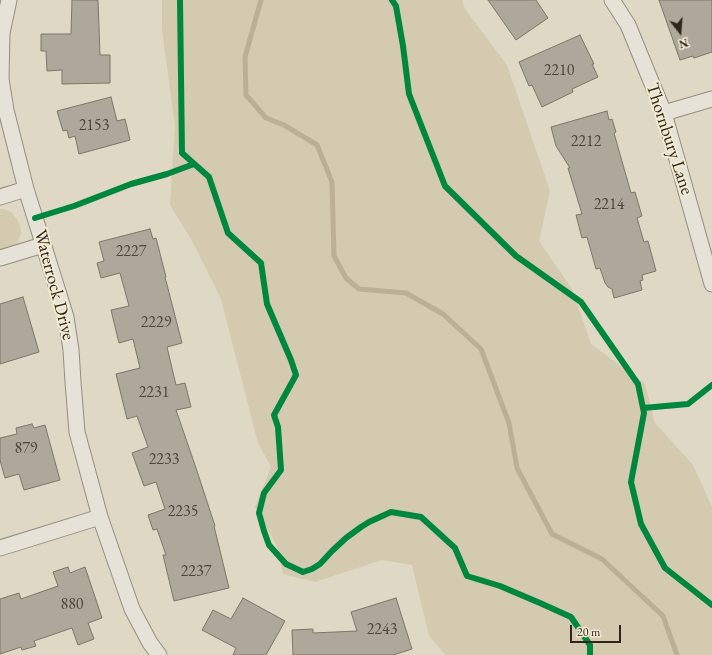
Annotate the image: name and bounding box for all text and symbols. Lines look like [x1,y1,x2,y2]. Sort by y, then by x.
north arrow [660,12,700,52]
text: N [677,35,690,51]
house number: 2210 [544,61,574,81]
street label: Thornbury Lane [641,80,697,198]
house number: 2153 [79,116,109,136]
house number: 2212 [571,132,601,152]
house number: 2214 [594,195,624,215]
street label: Waterrock Drive [29,227,79,343]
house number: 2227 [116,242,146,262]
house number: 2229 [141,313,171,333]
house number: 2231 [139,383,169,403]
house number: 879 [14,439,38,459]
house number: 2233 [149,450,179,470]
house number: 2235 [168,502,198,522]
house number: 2237 [181,562,211,582]
house number: 880 [60,595,84,615]
scale bar [572,617,623,643]
house number: 2243 [367,620,397,640]
text: 20 m [577,624,600,640]

